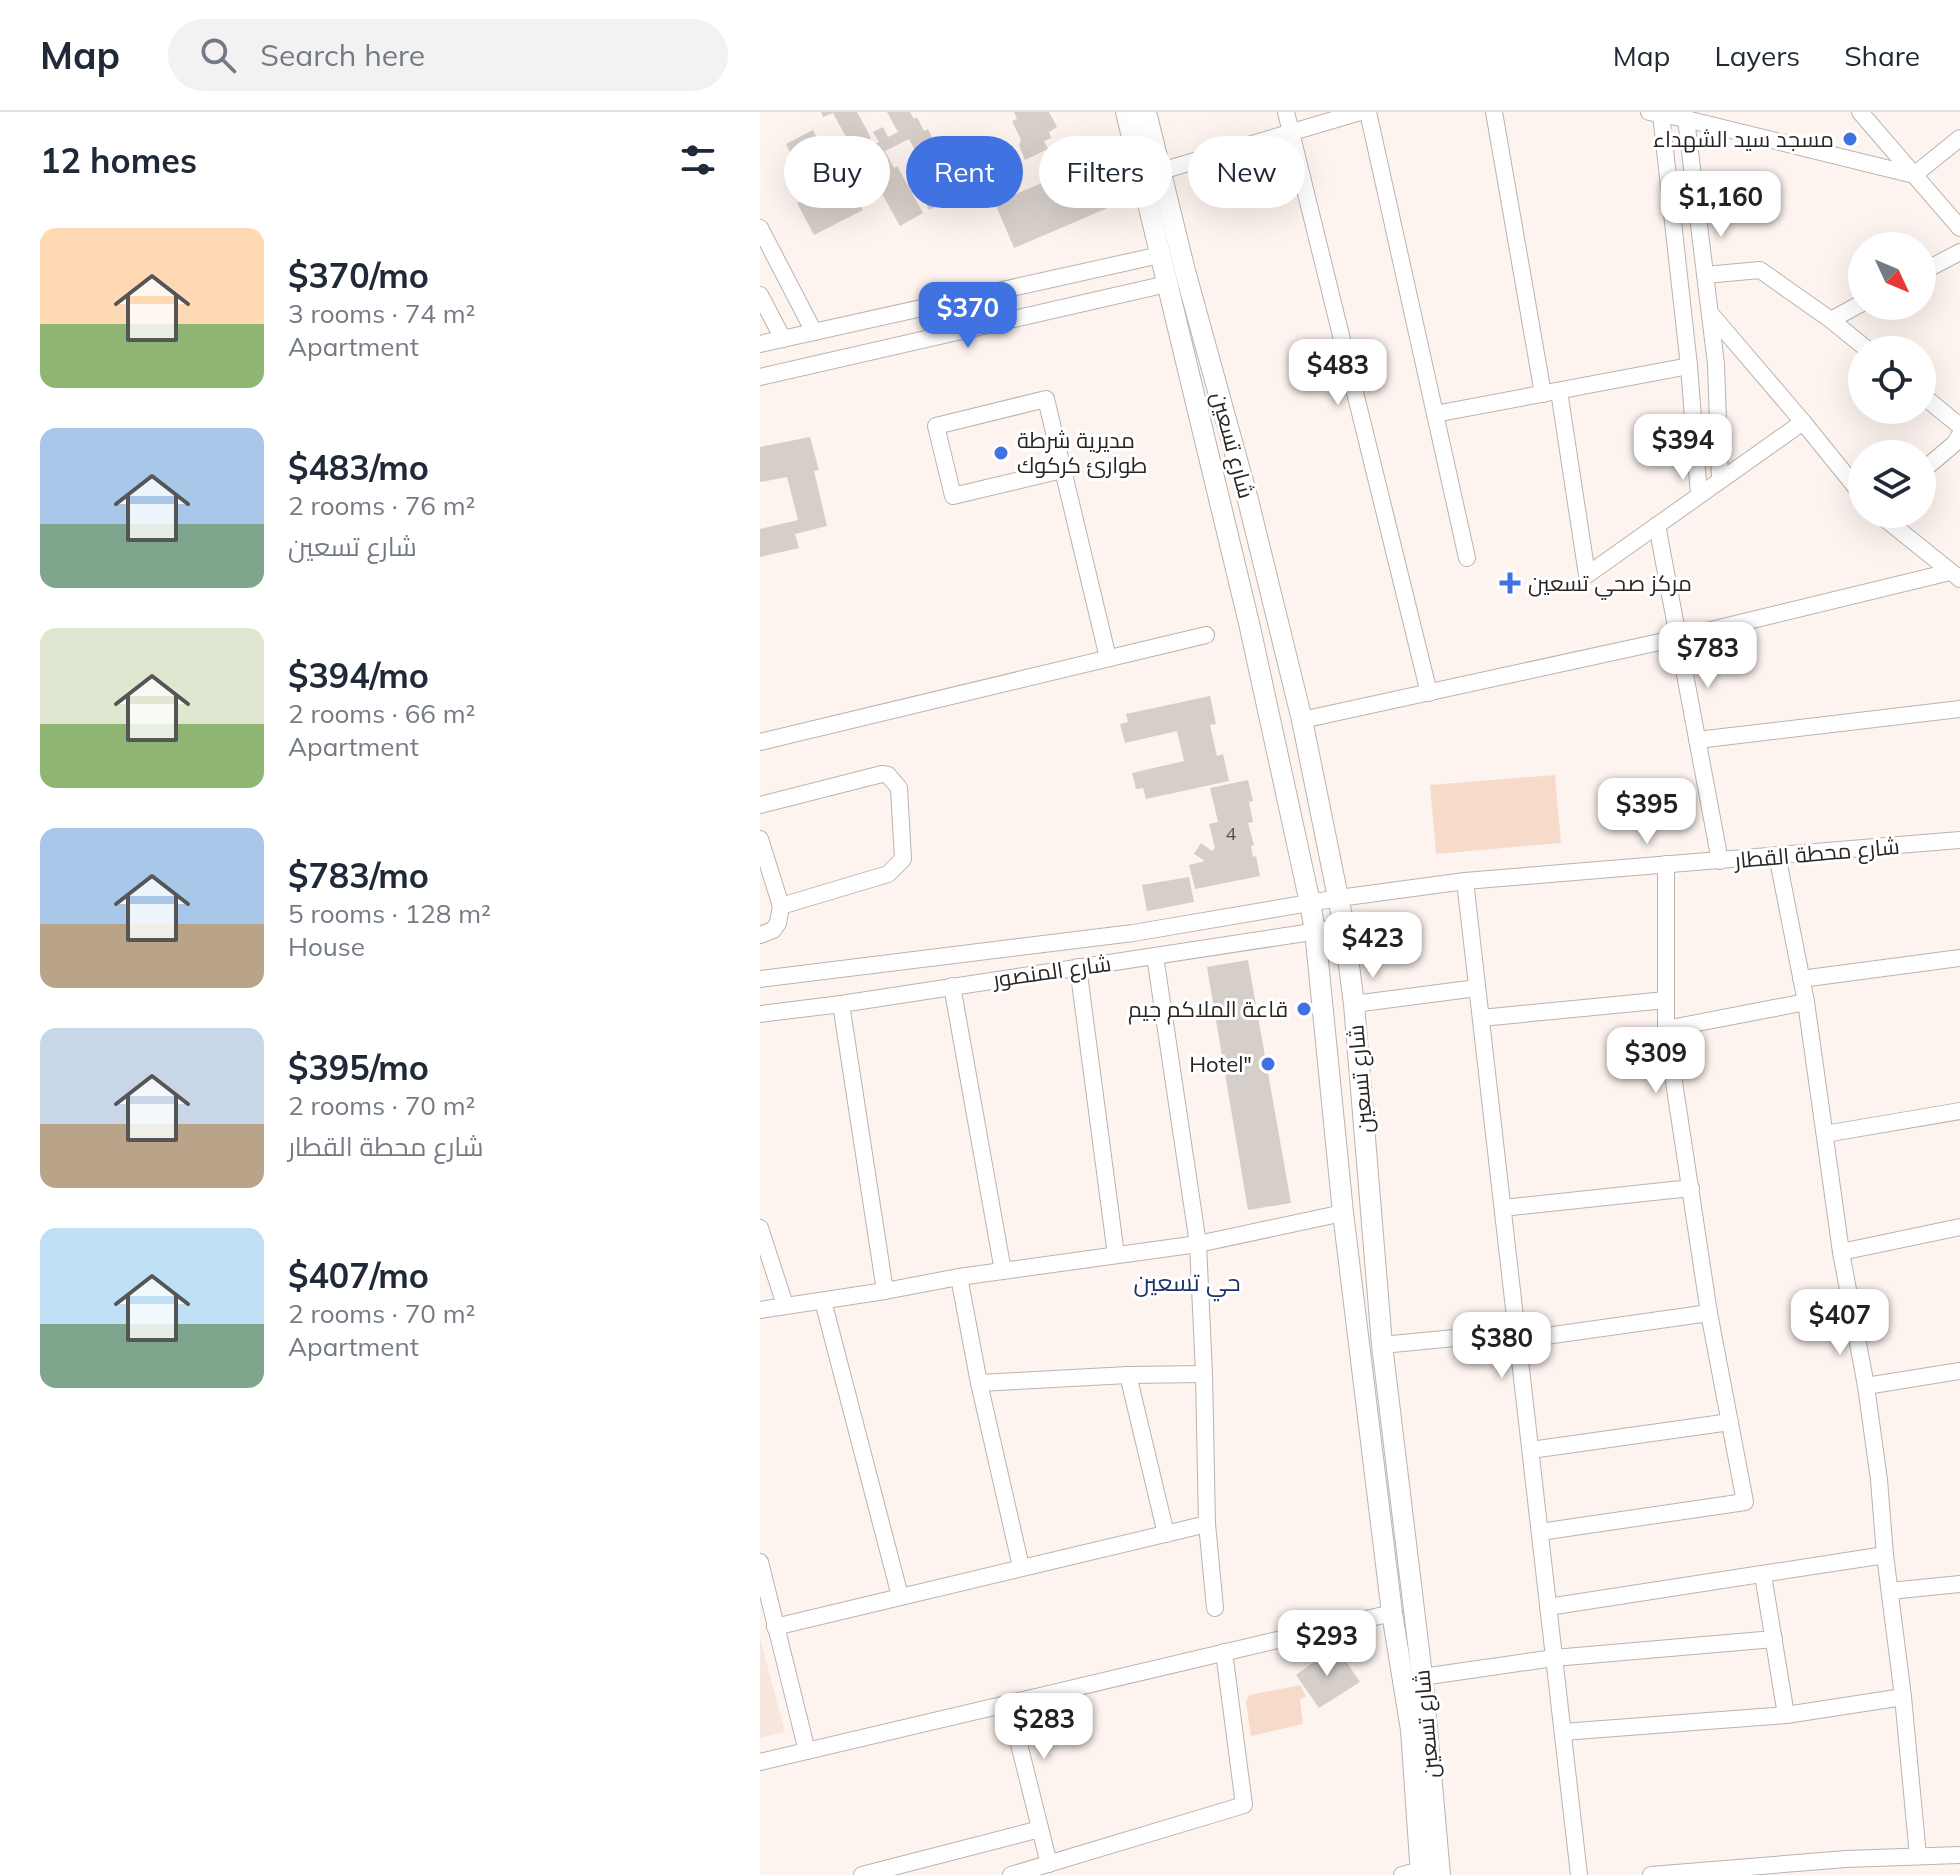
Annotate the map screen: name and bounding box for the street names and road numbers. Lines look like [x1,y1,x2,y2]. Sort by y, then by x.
street label: شارع تسعين [1204,389,1261,502]
street label: شارع محطة القطار [1731,832,1901,875]
street label: شارع المنصور [989,949,1113,994]
street label: شارع تسعين [1341,1023,1380,1135]
street label: شارع تسعين [1407,1668,1446,1780]

